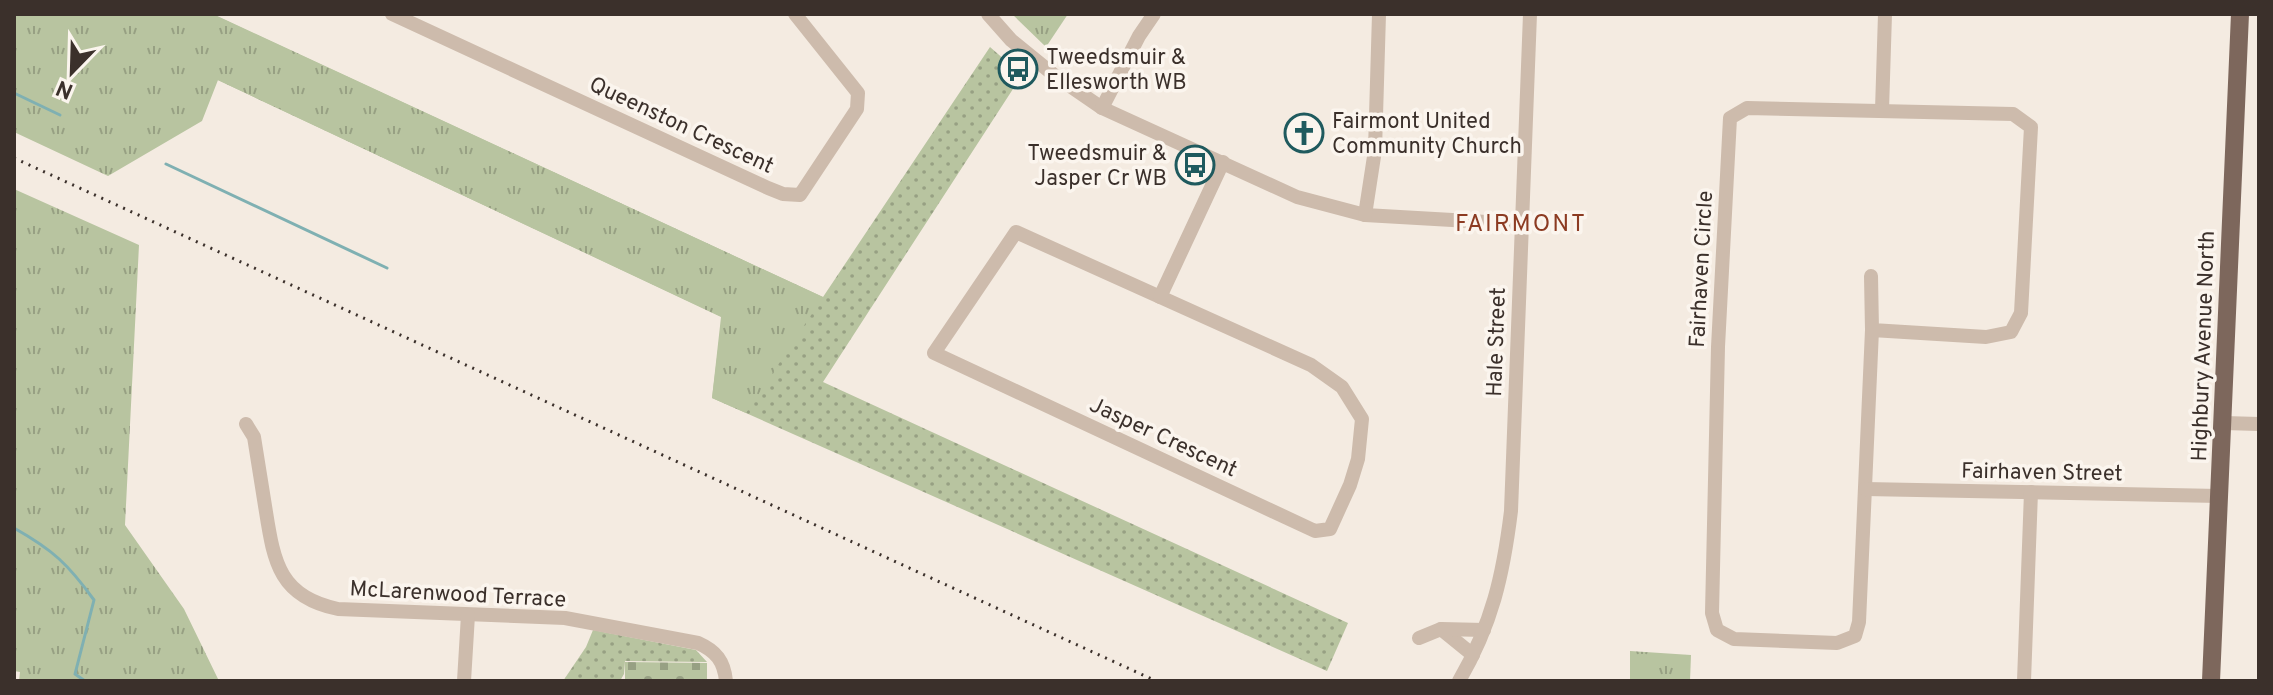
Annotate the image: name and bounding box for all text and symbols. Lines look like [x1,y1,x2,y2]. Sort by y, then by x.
north arrow [32,32,112,112]
place label: Tweedsmuir & Ellesworth WB [1046,45,1187,97]
bus stop icon: Tweedsmuir & Ellesworth WB [997,48,1039,90]
street label: Queenston Crescent [584,72,778,181]
text: N [53,73,78,104]
place label: Fairmont United Community Church [1332,109,1522,161]
church icon: Fairmont United Community Church [1283,112,1325,154]
place label: Tweedsmuir & Jasper Cr WB [1027,141,1167,193]
bus stop icon: Tweedsmuir & Jasper Cr WB [1174,144,1216,186]
street label: Fairhaven Circle [1685,190,1720,348]
district label: FAIRMONT [1455,210,1587,240]
street label: Highbury Avenue North [2187,230,2222,462]
street label: Hale Street [1482,287,1513,397]
street label: Jasper Crescent [1085,392,1241,484]
street label: Fairhaven Street [1961,459,2123,488]
street label: McLarenwood Terrace [349,576,567,615]

